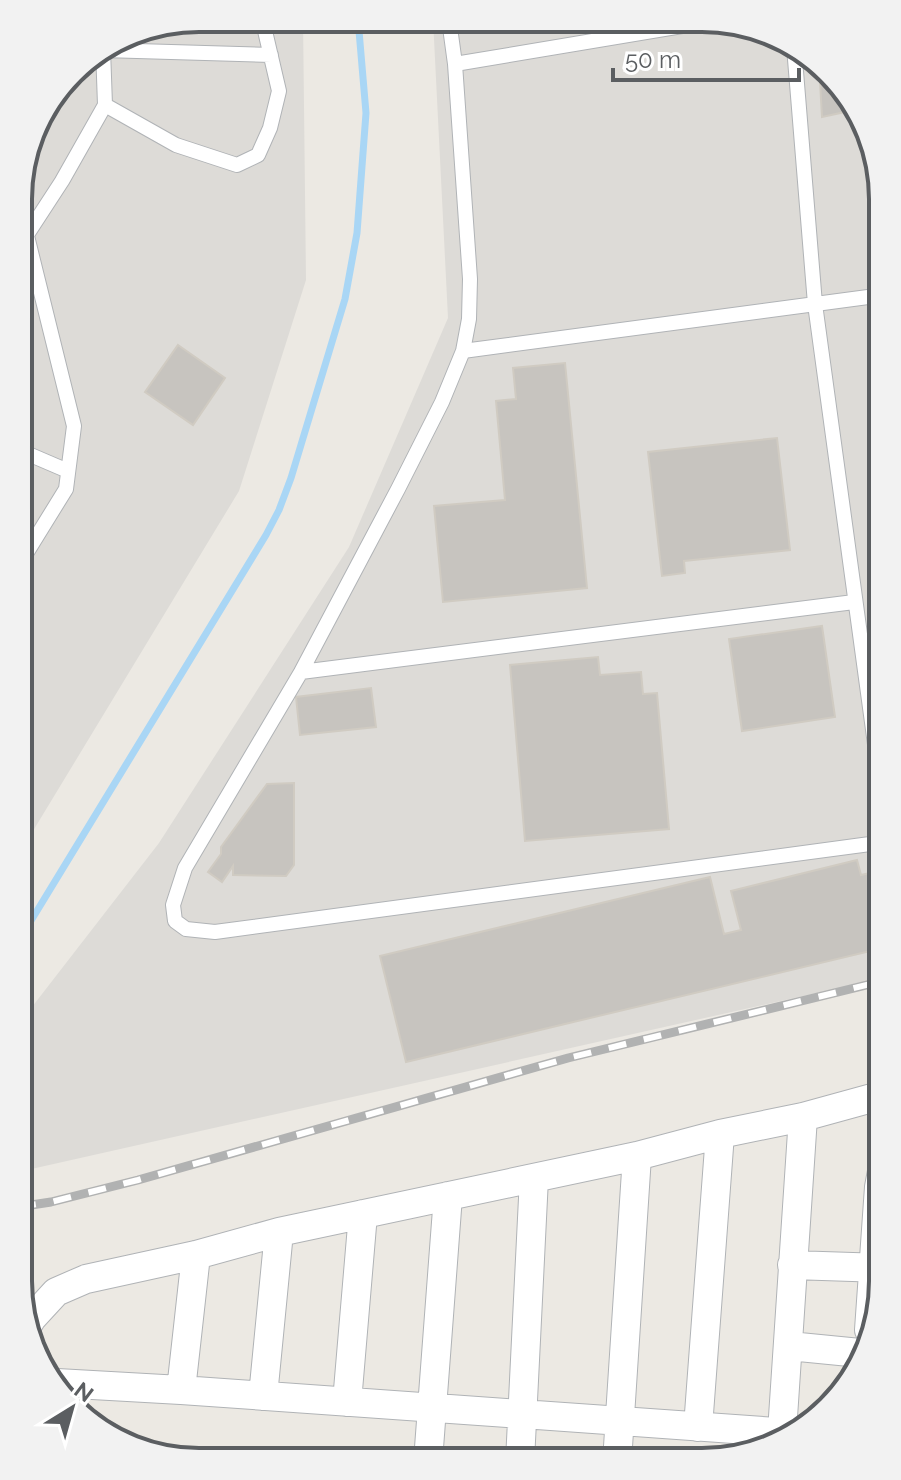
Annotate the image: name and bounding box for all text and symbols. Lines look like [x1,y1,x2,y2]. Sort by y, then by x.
scale bar [613,32,799,82]
text: 50 m [625,45,681,74]
north arrow [32,1368,112,1448]
text: N [70,1377,99,1407]

